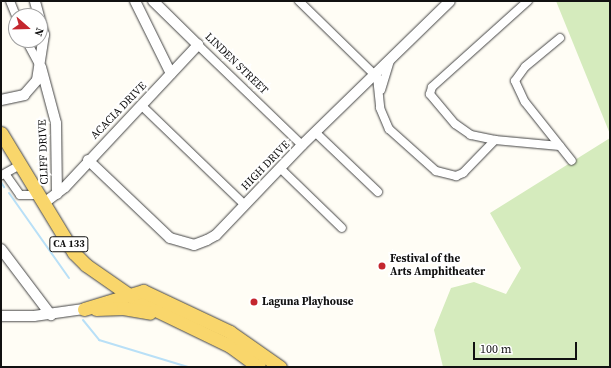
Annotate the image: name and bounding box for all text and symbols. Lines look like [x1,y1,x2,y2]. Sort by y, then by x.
north arrow [8,8,48,48]
text: N [30,26,47,38]
street label: LINDEN STREET [202,31,270,97]
street label: ACACIA DRIVE [88,80,150,142]
street label: CLIFF DRIVE [36,119,52,185]
street label: HIGH DRIVE [239,138,293,194]
road number: CA 133 [49,236,89,252]
place label: Festival of the Arts Amphitheater [390,253,485,279]
marker: Festival of the Arts Amphitheater [377,261,387,271]
place label: Laguna Playhouse [262,295,353,309]
marker: Laguna Playhouse [249,297,259,307]
scale bar [475,334,579,360]
text: 100 m [480,341,512,357]

